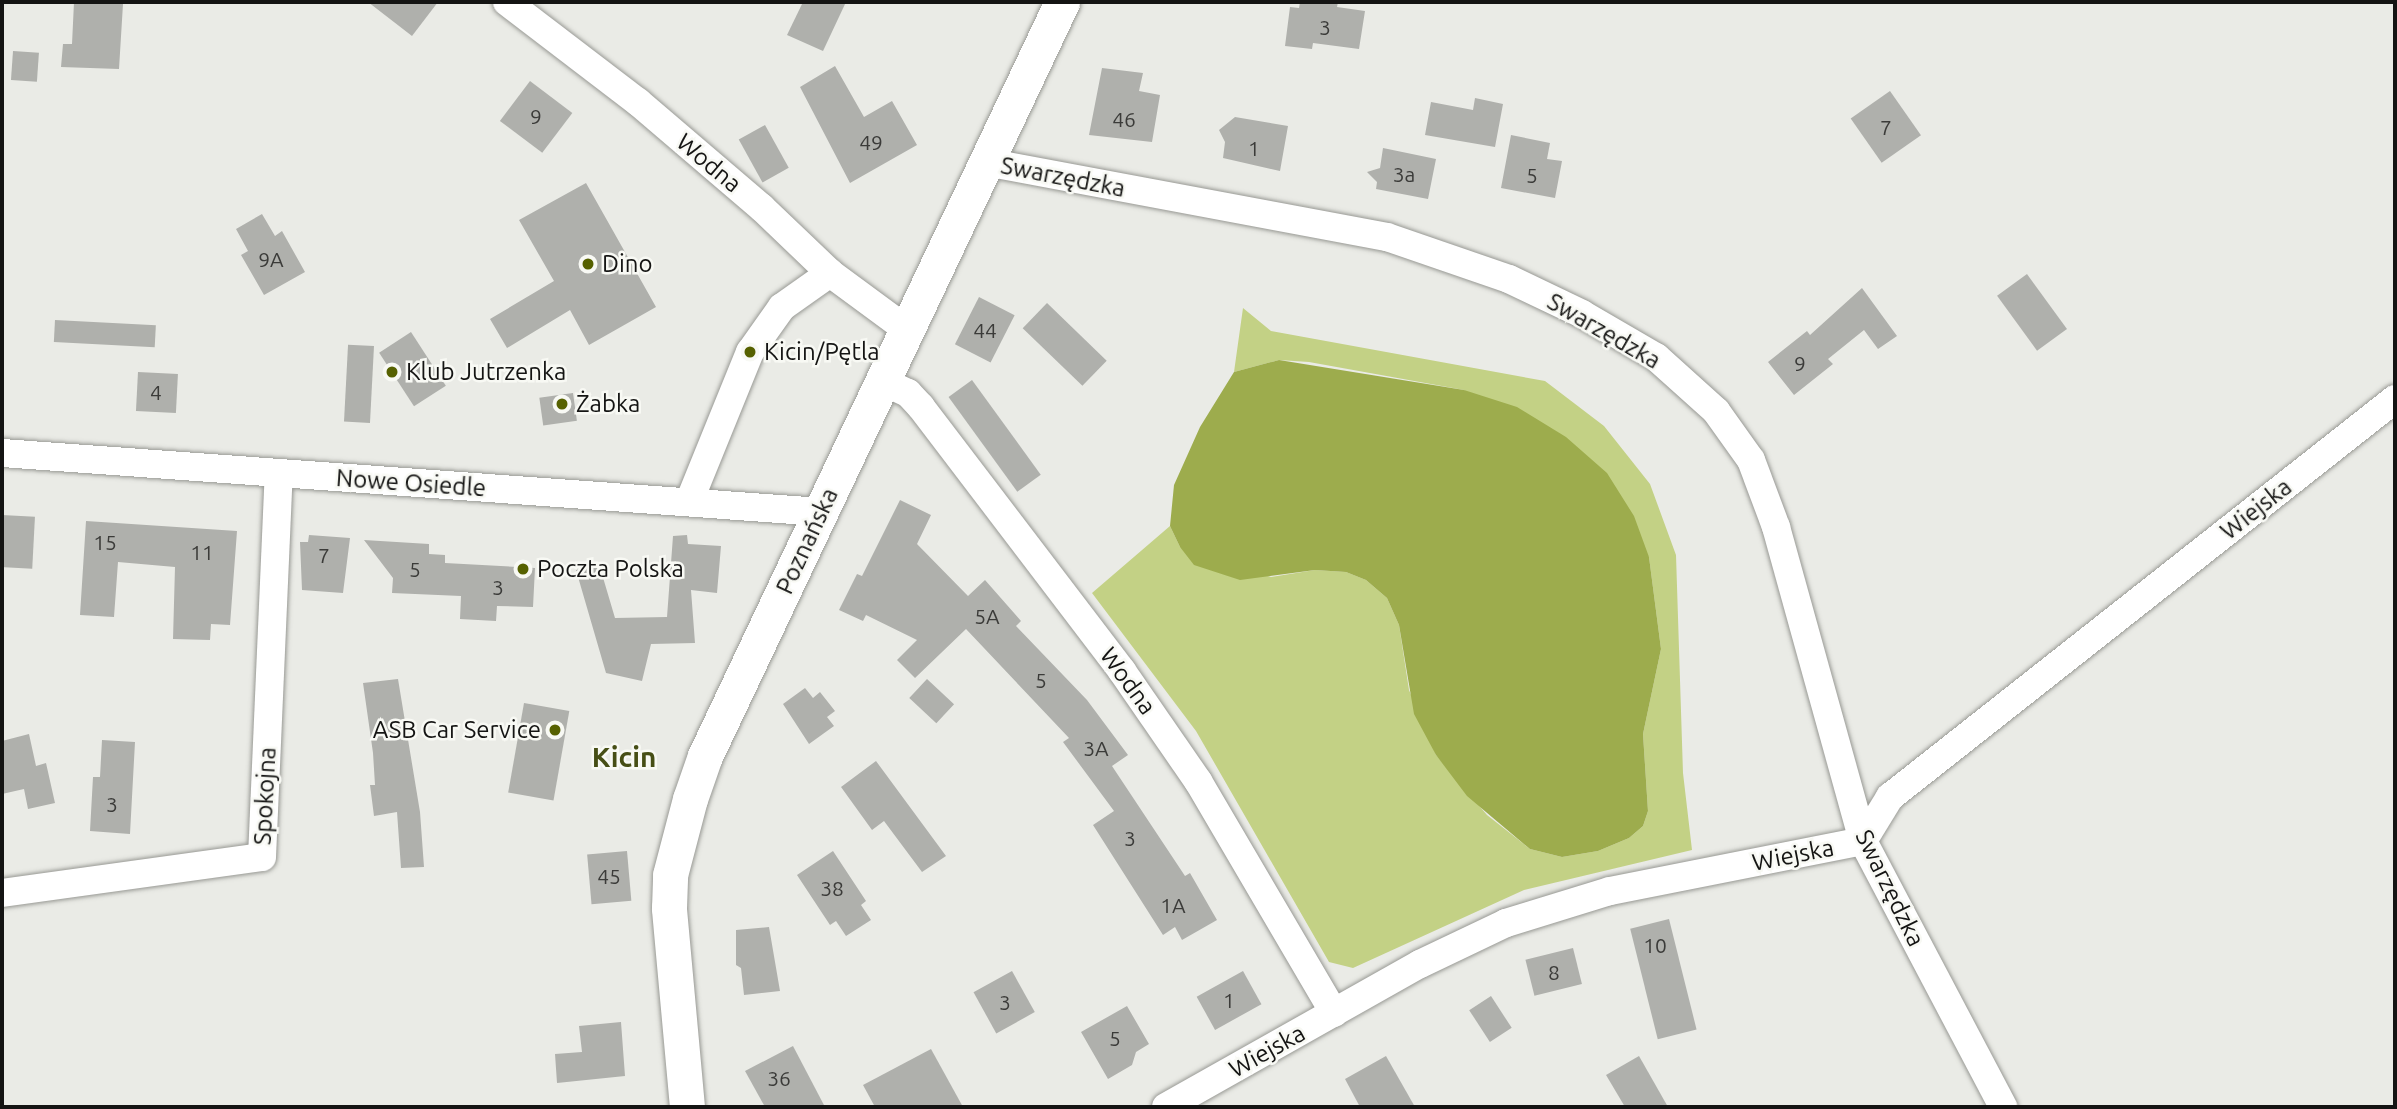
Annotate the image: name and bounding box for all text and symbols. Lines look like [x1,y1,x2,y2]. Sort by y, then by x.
house number: 3 [1319,14,1331,40]
house number: 9 [530,103,542,129]
house number: 46 [1112,106,1136,132]
house number: 7 [1880,114,1892,140]
street label: Wodna [671,128,747,198]
house number: 49 [859,129,883,155]
house number: 1 [1248,135,1260,161]
street label: Swarzędzka [998,151,1128,203]
house number: 3a [1393,161,1415,187]
house number: 5 [1526,162,1538,188]
house number: 9A [258,246,284,272]
place label: Dino [602,250,653,278]
marker: Dino [580,256,596,272]
street label: Swarzędzka [1542,287,1666,375]
house number: 44 [973,317,997,343]
place label: Kicin/Pętla [764,338,880,366]
marker: Kicin/Pętla [742,344,758,360]
house number: 9 [1794,350,1806,376]
place label: Klub Jutrzenka [406,358,566,386]
marker: Klub Jutrzenka [384,364,400,380]
house number: 4 [150,379,162,405]
place label: Żabka [576,390,640,418]
marker: Żabka [554,396,570,412]
street label: Nowe Osiedle [335,463,487,503]
street label: Wiejska [2215,472,2297,546]
street label: Poznańska [770,483,844,599]
house number: 15 [93,529,117,555]
house number: 11 [190,539,214,565]
house number: 7 [318,542,330,568]
place label: Poczta Polska [537,555,684,583]
house number: 5 [409,556,421,582]
marker: Poczta Polska [515,561,531,577]
house number: 3 [492,574,504,600]
house number: 5A [974,603,1000,629]
street label: Wodna [1094,642,1162,720]
house number: 5 [1035,667,1047,693]
place label: ASB Car Service [373,716,541,744]
marker: ASB Car Service [547,722,563,738]
house number: 3A [1083,735,1109,761]
district label: Kicin [592,740,656,774]
street label: Spokojna [248,746,282,846]
house number: 3 [106,791,118,817]
house number: 3 [1124,825,1136,851]
street label: Swarzędzka [1849,825,1931,951]
street label: Wiejska [1750,833,1836,877]
house number: 45 [597,863,621,889]
house number: 38 [820,875,844,901]
house number: 1A [1160,892,1186,918]
house number: 10 [1643,932,1667,958]
house number: 8 [1548,959,1560,985]
house number: 1 [1223,987,1235,1013]
house number: 3 [999,989,1011,1015]
street label: Wiejska [1224,1018,1310,1084]
house number: 5 [1109,1025,1121,1051]
house number: 36 [767,1065,791,1091]

